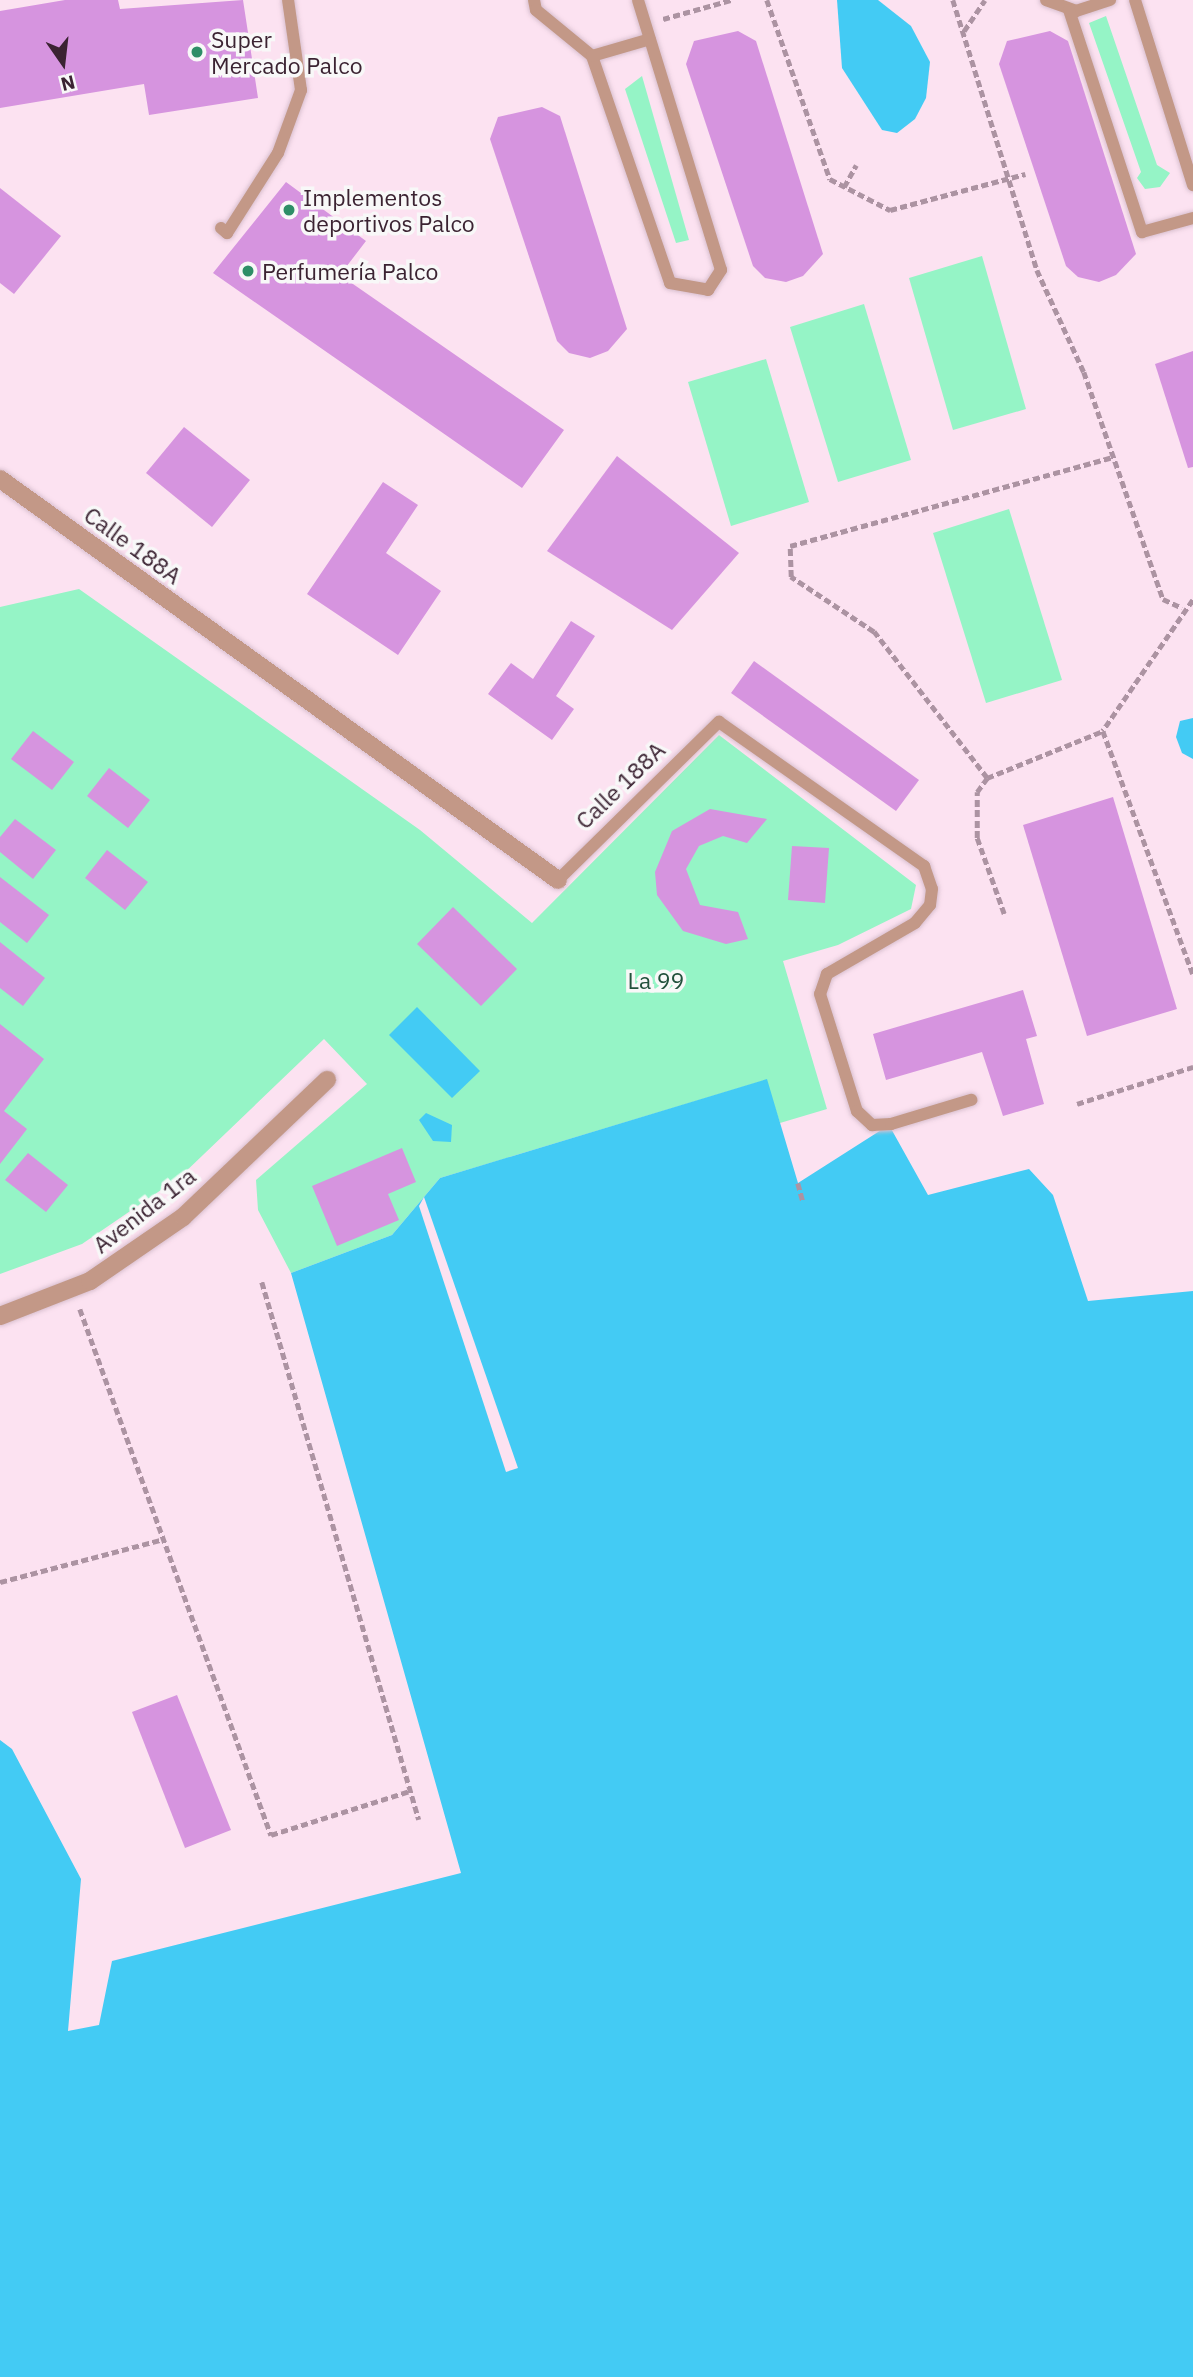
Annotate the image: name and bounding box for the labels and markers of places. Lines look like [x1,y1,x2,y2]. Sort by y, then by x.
place label: Super Mercado Palco [211,25,363,79]
marker: Super Mercado Palco [189,44,205,60]
place label: Implementos deportivos Palco [303,183,475,237]
marker: Implementos deportivos Palco [281,202,297,218]
place label: Perfumería Palco [262,257,438,285]
marker: Perfumería Palco [240,263,256,279]

